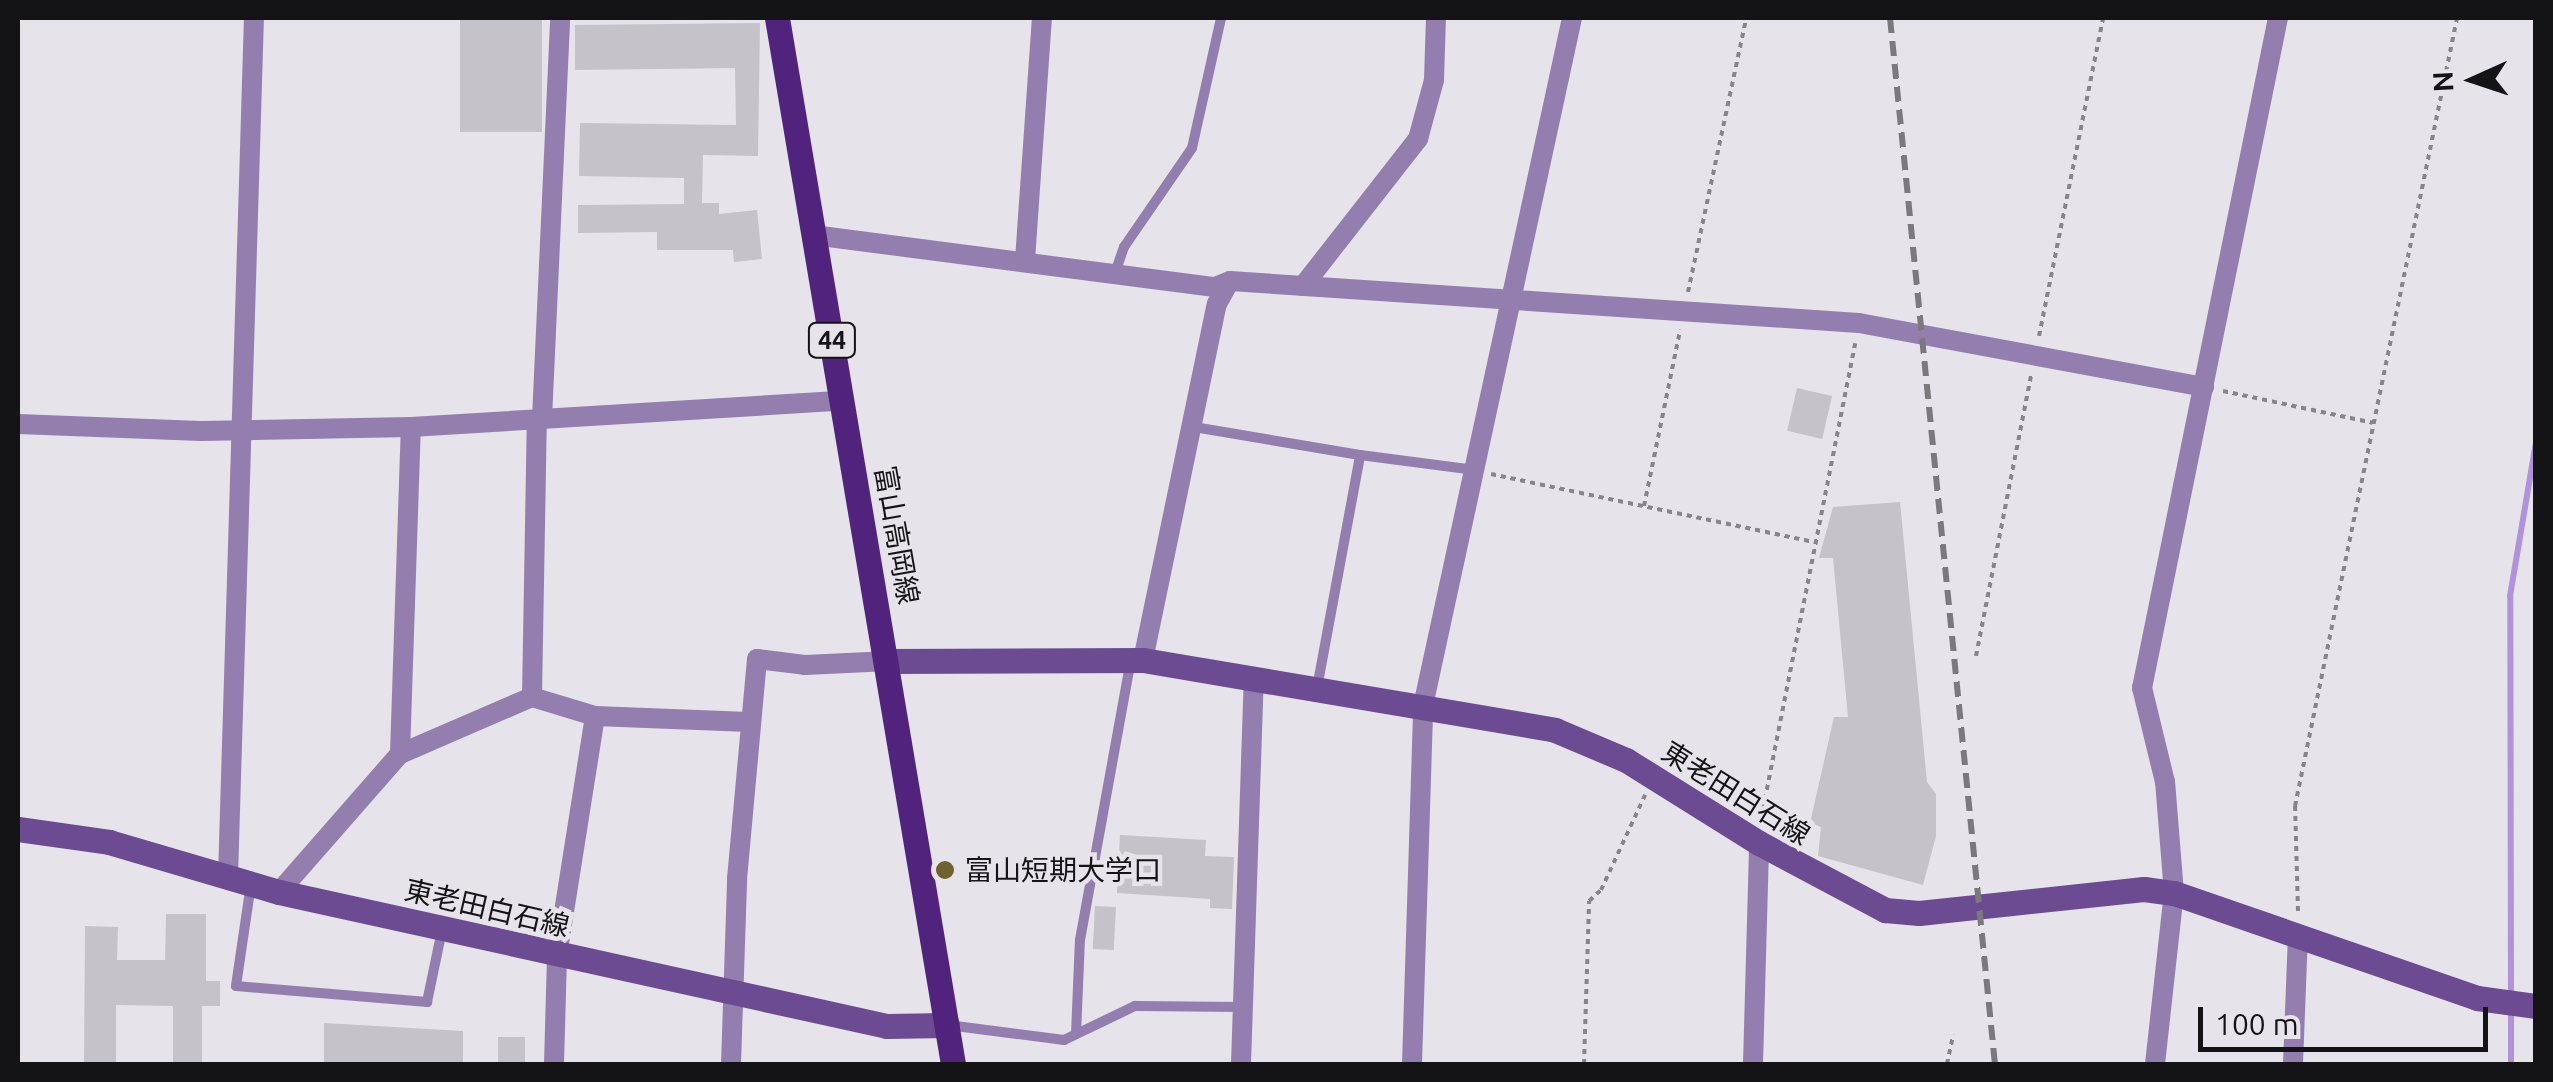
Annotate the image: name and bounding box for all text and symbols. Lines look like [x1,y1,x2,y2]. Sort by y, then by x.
north arrow [2423,30,2523,130]
text: N [2427,70,2459,93]
road number: 44 [807,320,857,360]
street label: 富山高岡線 [868,463,926,607]
street label: 東老田白石線 [1656,734,1816,852]
place label: 富山短期大学口 [965,853,1161,887]
marker: 富山短期大学口 [934,859,956,881]
street label: 東老田白石線 [401,873,573,943]
scale bar [2203,987,2493,1049]
text: 100 m [2215,1007,2299,1041]

